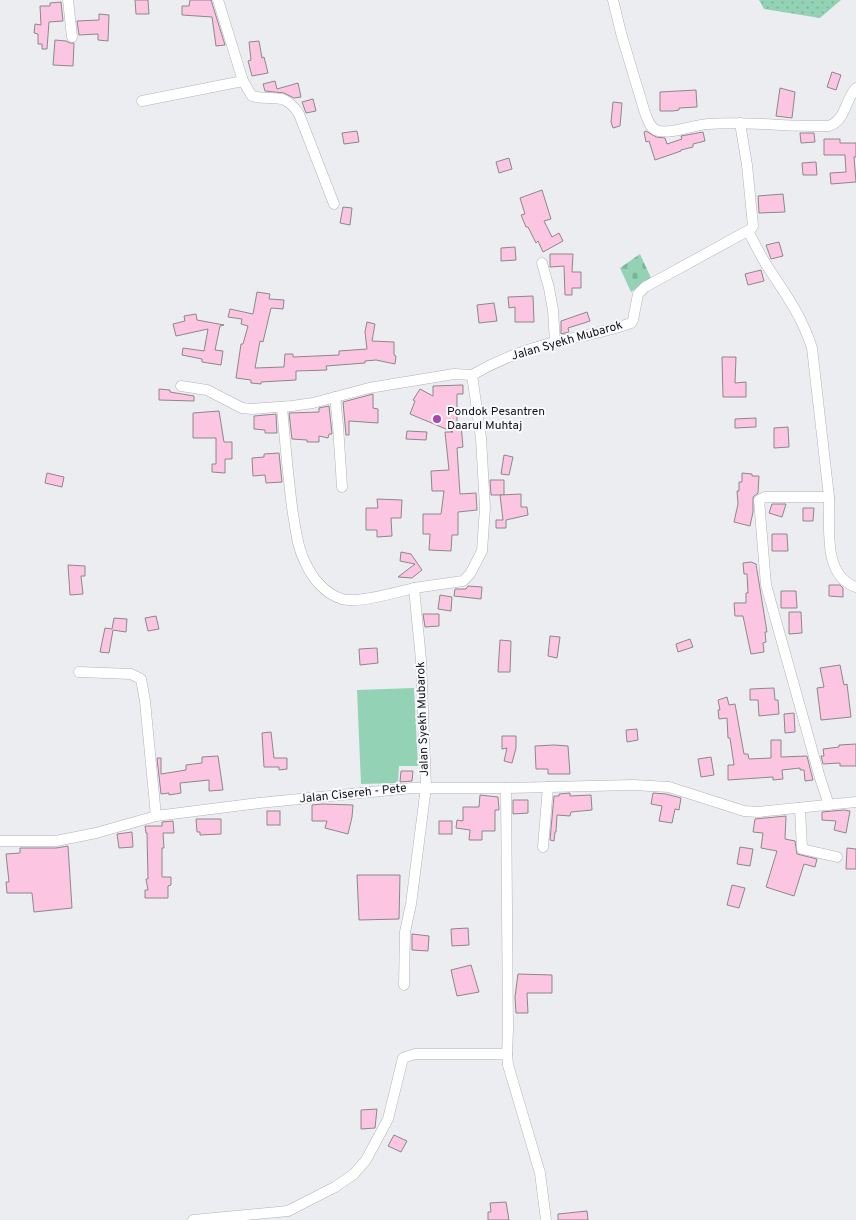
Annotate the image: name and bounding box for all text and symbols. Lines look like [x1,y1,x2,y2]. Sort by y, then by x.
street label: Jalan Syekh Mubarok [510,317,624,365]
place label: Pondok Pesantren Daarul Muhtaj [447,404,545,434]
marker: Pondok Pesantren Daarul Muhtaj [431,413,443,425]
street label: Jalan Syekh Mubarok [413,661,433,777]
street label: Jalan Cisereh - Pete [299,780,407,808]

